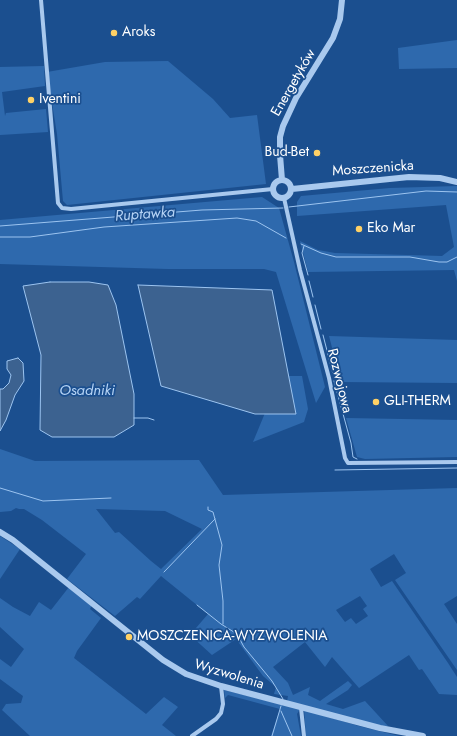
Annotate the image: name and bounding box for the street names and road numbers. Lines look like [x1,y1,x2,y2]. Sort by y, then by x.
street label: Energetyków [268,47,320,119]
street label: Moszczenicka [332,158,414,180]
street label: Rozwojowa [323,347,355,415]
street label: Wyzwolenia [192,656,266,694]

